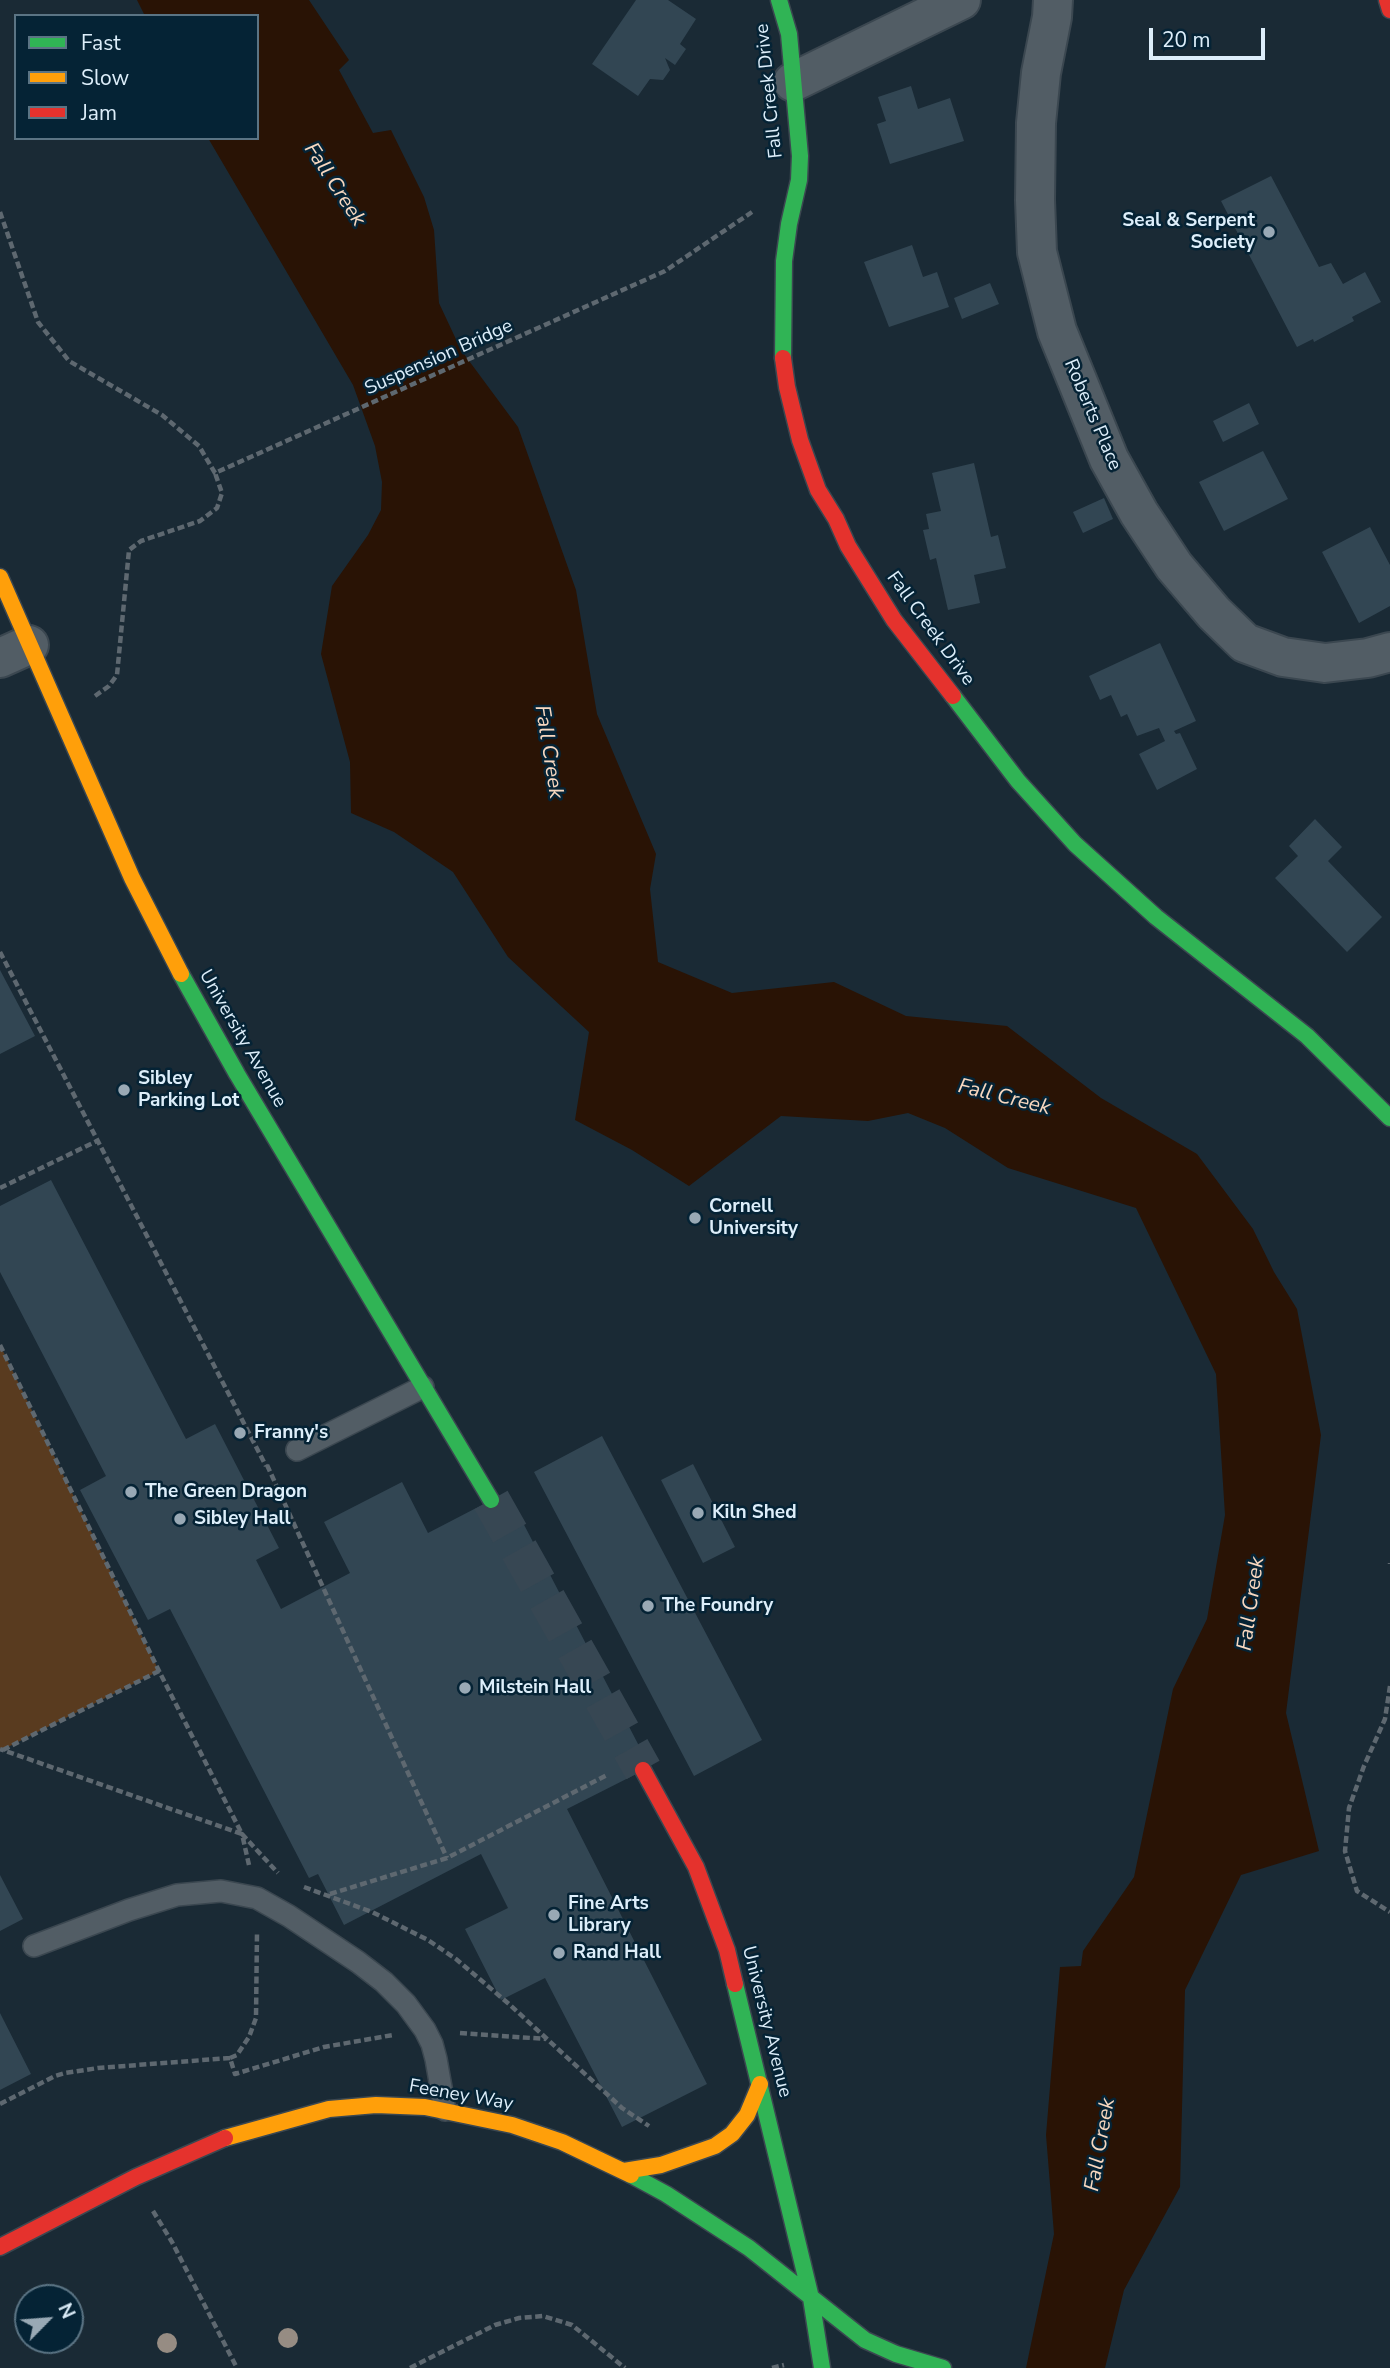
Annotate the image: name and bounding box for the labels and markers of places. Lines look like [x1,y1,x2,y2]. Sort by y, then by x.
place label: Seal & Serpent Society [1122,210,1255,254]
marker: Seal & Serpent Society [1261,224,1277,240]
place label: Sibley Parking Lot [138,1068,239,1112]
marker: Sibley Parking Lot [116,1082,132,1098]
place label: Cornell University [709,1196,798,1240]
marker: Cornell University [687,1210,703,1226]
place label: Franny's [254,1422,328,1444]
marker: Franny's [232,1425,248,1441]
place label: The Green Dragon [145,1481,307,1503]
marker: The Green Dragon [123,1484,139,1500]
place label: Kiln Shed [712,1502,797,1524]
marker: Kiln Shed [690,1505,706,1521]
place label: Sibley Hall [194,1508,291,1530]
marker: Sibley Hall [172,1511,188,1527]
place label: The Foundry [662,1595,773,1617]
marker: The Foundry [640,1598,656,1614]
place label: Milstein Hall [479,1677,591,1699]
marker: Milstein Hall [457,1680,473,1696]
place label: Fine Arts Library [568,1893,649,1937]
marker: Fine Arts Library [546,1907,562,1923]
place label: Rand Hall [573,1942,661,1964]
marker: Rand Hall [551,1945,567,1961]

